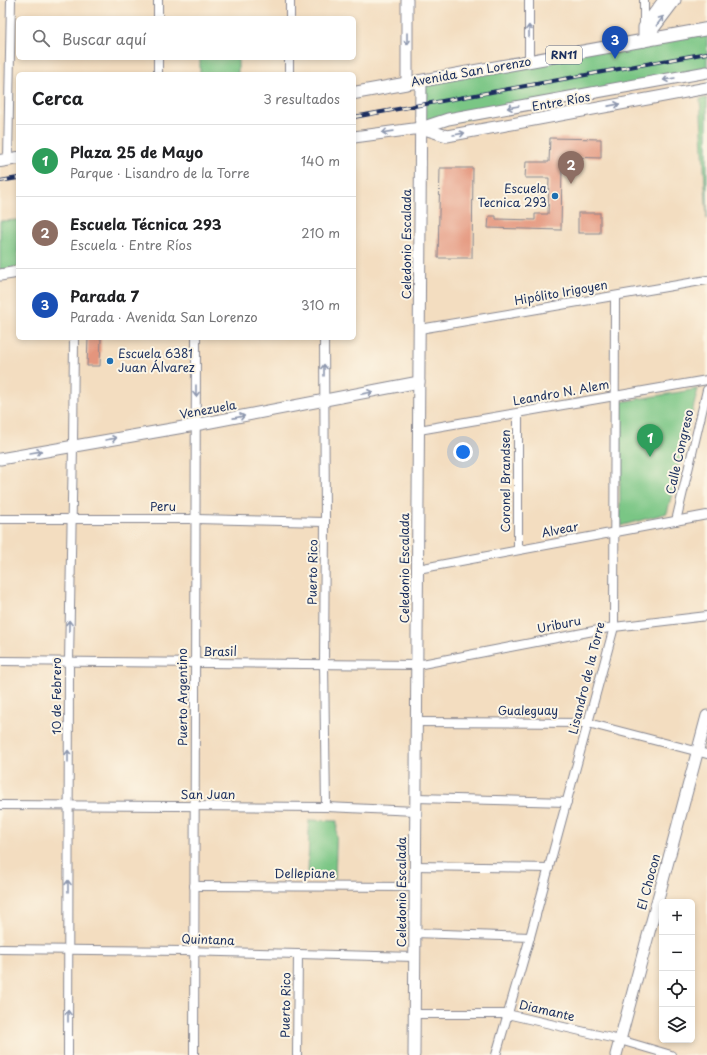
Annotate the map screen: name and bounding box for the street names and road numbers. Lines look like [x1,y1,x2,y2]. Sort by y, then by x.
road number: RN11 [546,46,582,64]
street label: Avenida San Lorenzo [409,52,533,90]
street label: Entre Ríos [530,87,592,115]
street label: Celedonio Escalada [397,188,415,299]
street label: Hipólito Irigoyen [513,275,609,309]
street label: Leandro N. Alem [511,375,610,409]
street label: Venezuela [178,395,238,423]
street label: Calle Congreso [661,407,698,496]
street label: Coronel Brandsen [496,430,514,533]
street label: Peru [150,497,176,515]
street label: Celedonio Escalada [395,512,413,623]
street label: Alvear [540,517,580,541]
street label: Puerto Rico [302,539,322,605]
street label: Uriburu [535,611,582,637]
street label: Lisandro de la Torre [563,620,609,736]
street label: Brasil [203,642,237,660]
street label: Puerto Argentino [173,648,191,746]
street label: 10 de Febrero [47,657,65,735]
street label: Gualeguay [498,701,558,719]
street label: San Juan [181,785,235,803]
street label: Celedonio Escalada [392,836,410,947]
street label: El Chocon [632,852,664,912]
street label: Dellepiane [274,864,336,882]
street label: Quintana [181,929,235,949]
street label: Puerto Rico [275,972,295,1038]
street label: Diamante [518,995,577,1025]

